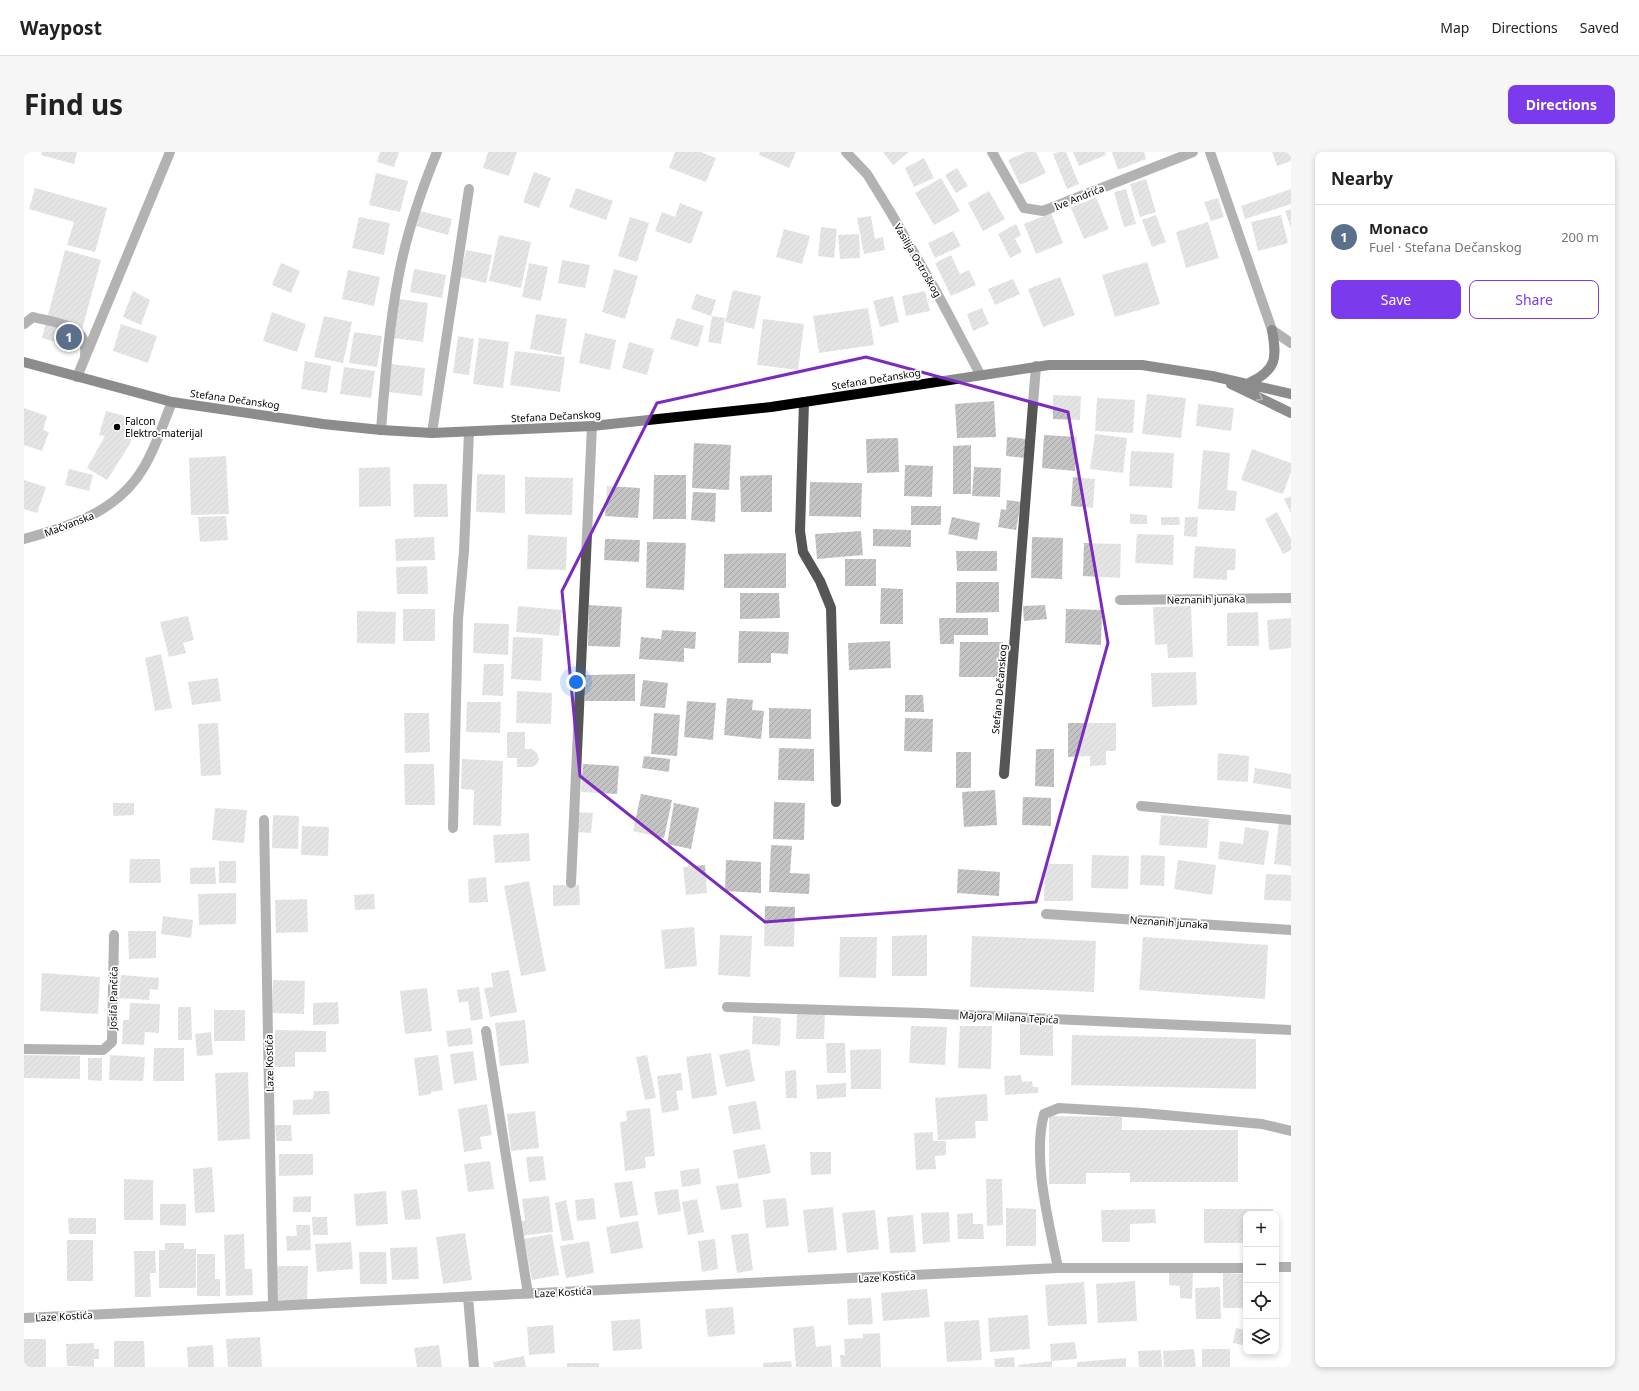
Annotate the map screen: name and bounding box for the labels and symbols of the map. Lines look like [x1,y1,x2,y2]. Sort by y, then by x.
street label: Ive Andrića [1052,181,1106,213]
street label: Vasilija Ostroškog [891,220,945,300]
pin: 1 [56,322,82,352]
street label: Stefana Dečanskog [830,365,922,393]
street label: Stefana Dečanskog [189,386,281,412]
one-way arrow [1256,393,1264,401]
street label: Stefana Dečanskog [511,407,601,425]
place label: Falcon Elektro-materijal [125,414,203,440]
marker: Falcon Elektro-materijal [112,422,122,432]
street label: Mačvanska [42,508,96,540]
street label: Neznanih junaka [1167,591,1245,607]
street label: Stefana Dečanskog [988,644,1010,734]
your location [566,672,586,692]
street label: Neznanih junaka [1129,912,1209,932]
street label: Josifa Pančića [105,966,121,1031]
street label: Majora Milana Tepića [959,1007,1059,1027]
street label: Laze Kostića [261,1034,277,1092]
street label: Laze Kostića [858,1269,916,1285]
street label: Laze Kostića [534,1284,592,1300]
street label: Laze Kostića [35,1308,93,1324]

